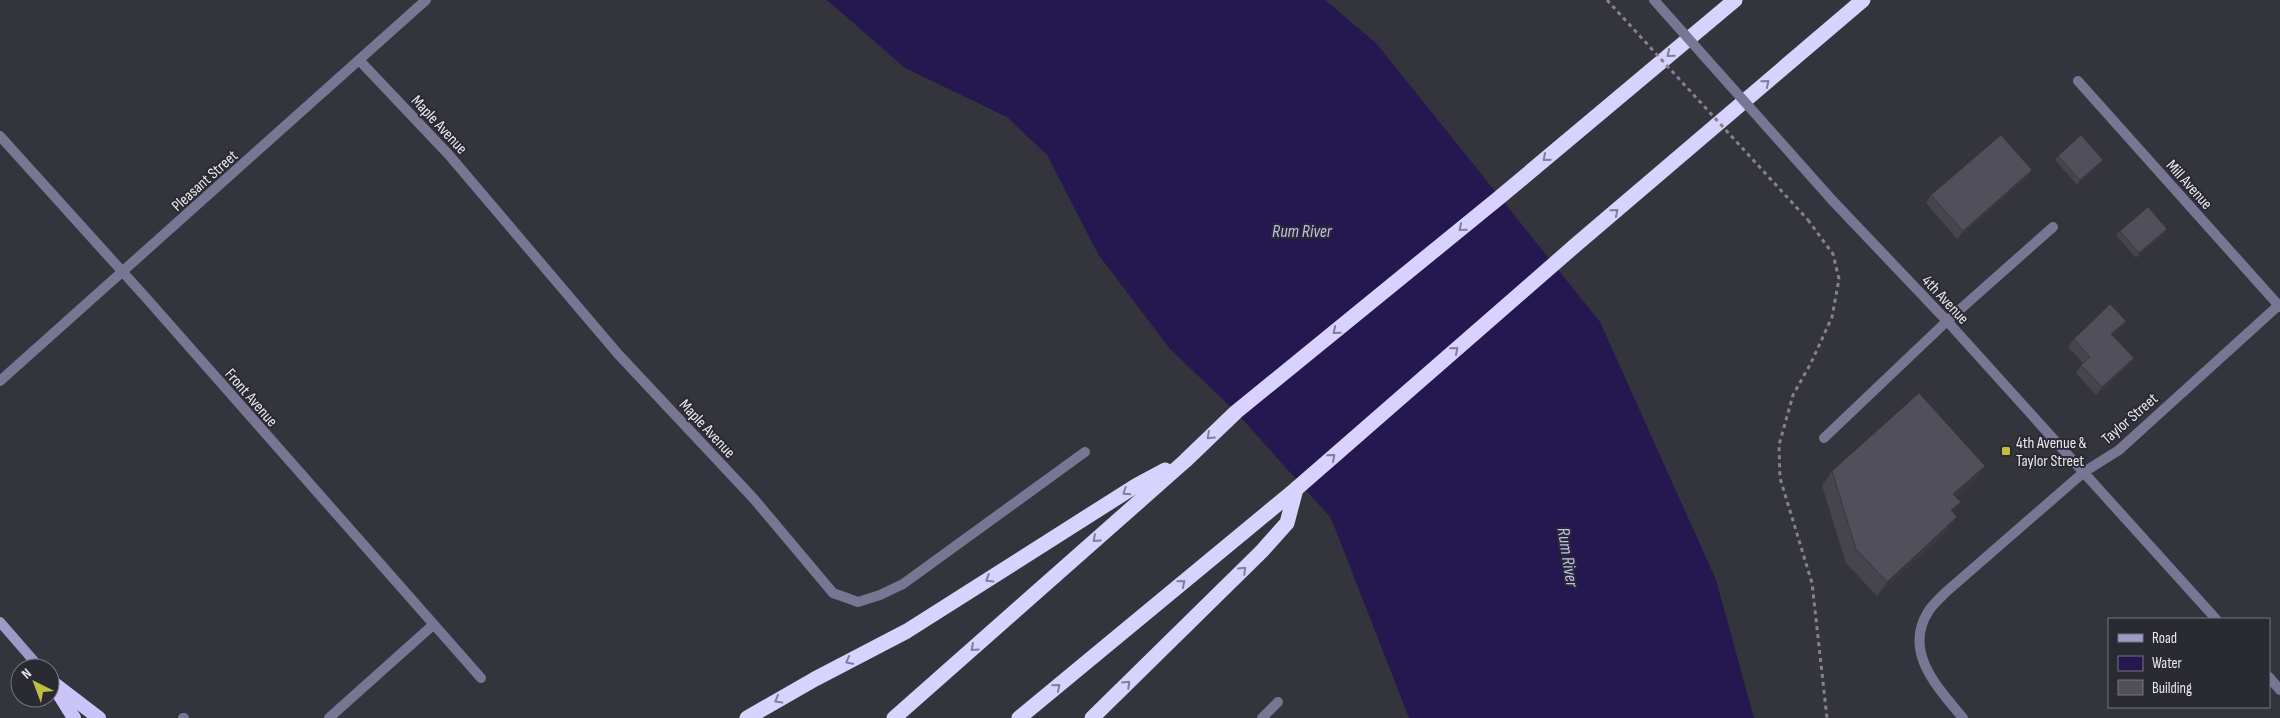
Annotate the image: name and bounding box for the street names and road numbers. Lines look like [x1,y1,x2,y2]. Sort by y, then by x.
street label: Maple Avenue [407,92,471,158]
street label: Pleasant Street [168,146,242,216]
street label: Mill Avenue [2162,156,2216,214]
street label: 4th Avenue [1917,272,1972,328]
street label: Front Avenue [221,365,281,431]
street label: Taylor Street [2098,390,2162,449]
street label: Maple Avenue [675,396,739,462]

